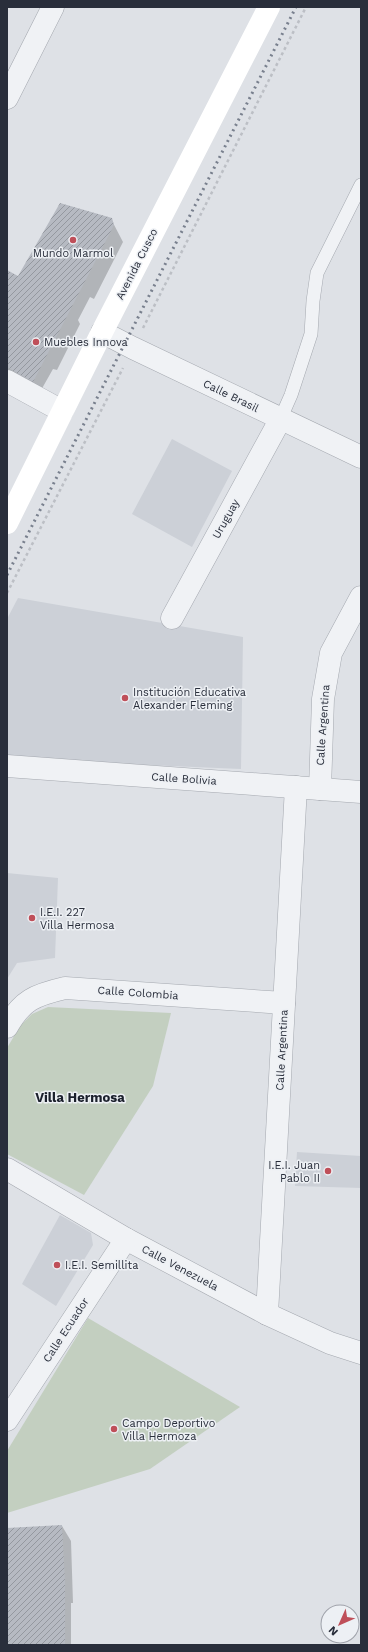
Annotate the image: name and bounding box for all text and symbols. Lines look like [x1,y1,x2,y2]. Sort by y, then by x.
street label: Avenida Cusco [113,226,161,302]
marker: Mundo Marmol [68,235,78,245]
place label: Mundo Marmol [33,247,114,260]
place label: Muebles Innova [44,336,128,349]
marker: Muebles Innova [31,337,41,347]
street label: Calle Brasil [201,377,262,415]
street label: Uruguay [210,497,242,541]
street label: Calle Argentina [314,684,332,766]
place label: Institución Educativa Alexander Fleming [133,686,246,712]
marker: Institución Educativa Alexander Fleming [120,693,130,703]
street label: Calle Bolivia [151,770,217,788]
place label: I.E.I. 227 Villa Hermosa [40,906,114,932]
marker: I.E.I. 227 Villa Hermosa [27,913,37,923]
street label: Calle Colombia [97,984,179,1002]
street label: Calle Argentina [273,1009,291,1091]
district label: Villa Hermosa [35,1090,125,1105]
place label: I.E.I. Juan Pablo II [268,1159,320,1185]
marker: I.E.I. Juan Pablo II [323,1166,333,1176]
street label: Calle Venezuela [139,1242,221,1294]
place label: I.E.I. Semillita [65,1259,138,1272]
marker: I.E.I. Semillita [52,1260,62,1270]
street label: Calle Ecuador [40,1295,92,1365]
place label: Campo Deportivo Villa Hermoza [122,1417,215,1443]
marker: Campo Deportivo Villa Hermoza [109,1424,119,1434]
north arrow [320,1604,360,1644]
text: N [326,1623,341,1638]

